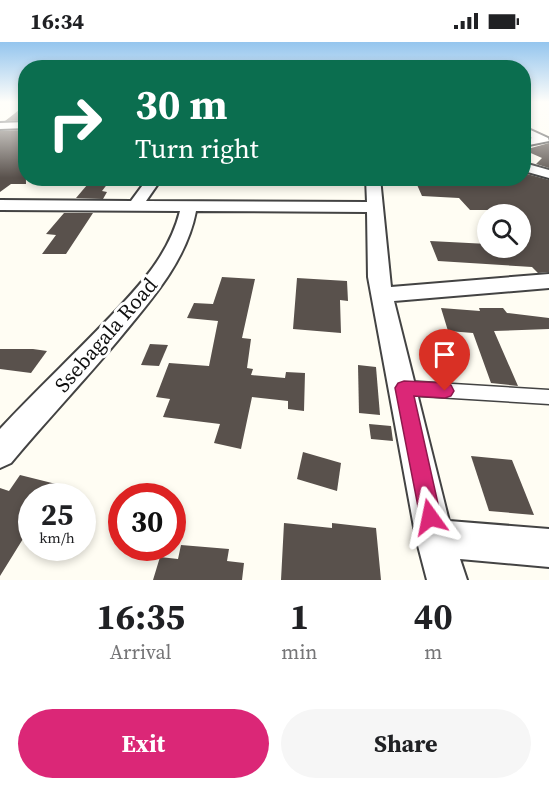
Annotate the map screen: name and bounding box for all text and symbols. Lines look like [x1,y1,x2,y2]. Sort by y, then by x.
text: 16:34 [30,6,84,36]
text: 30 m [135,75,228,133]
icon: right [36,84,114,162]
text: Turn right [135,130,259,167]
map controls [477,204,531,258]
button: search [477,204,531,258]
street label: Ssebagala Road [48,271,164,398]
pin [419,329,470,391]
icon: arrive [428,338,461,371]
speed limit sign: 30 [108,483,186,561]
position arrow [398,485,462,549]
text: 25 [41,494,73,535]
text: km/h [39,527,75,548]
text: 16:35 [96,592,185,641]
text: 1 [290,592,309,641]
text: 40 [414,592,453,641]
text: Arrival [110,638,172,666]
text: min [281,638,317,666]
text: m [424,638,442,666]
button: Exit [18,709,269,778]
button: Share [281,709,531,778]

